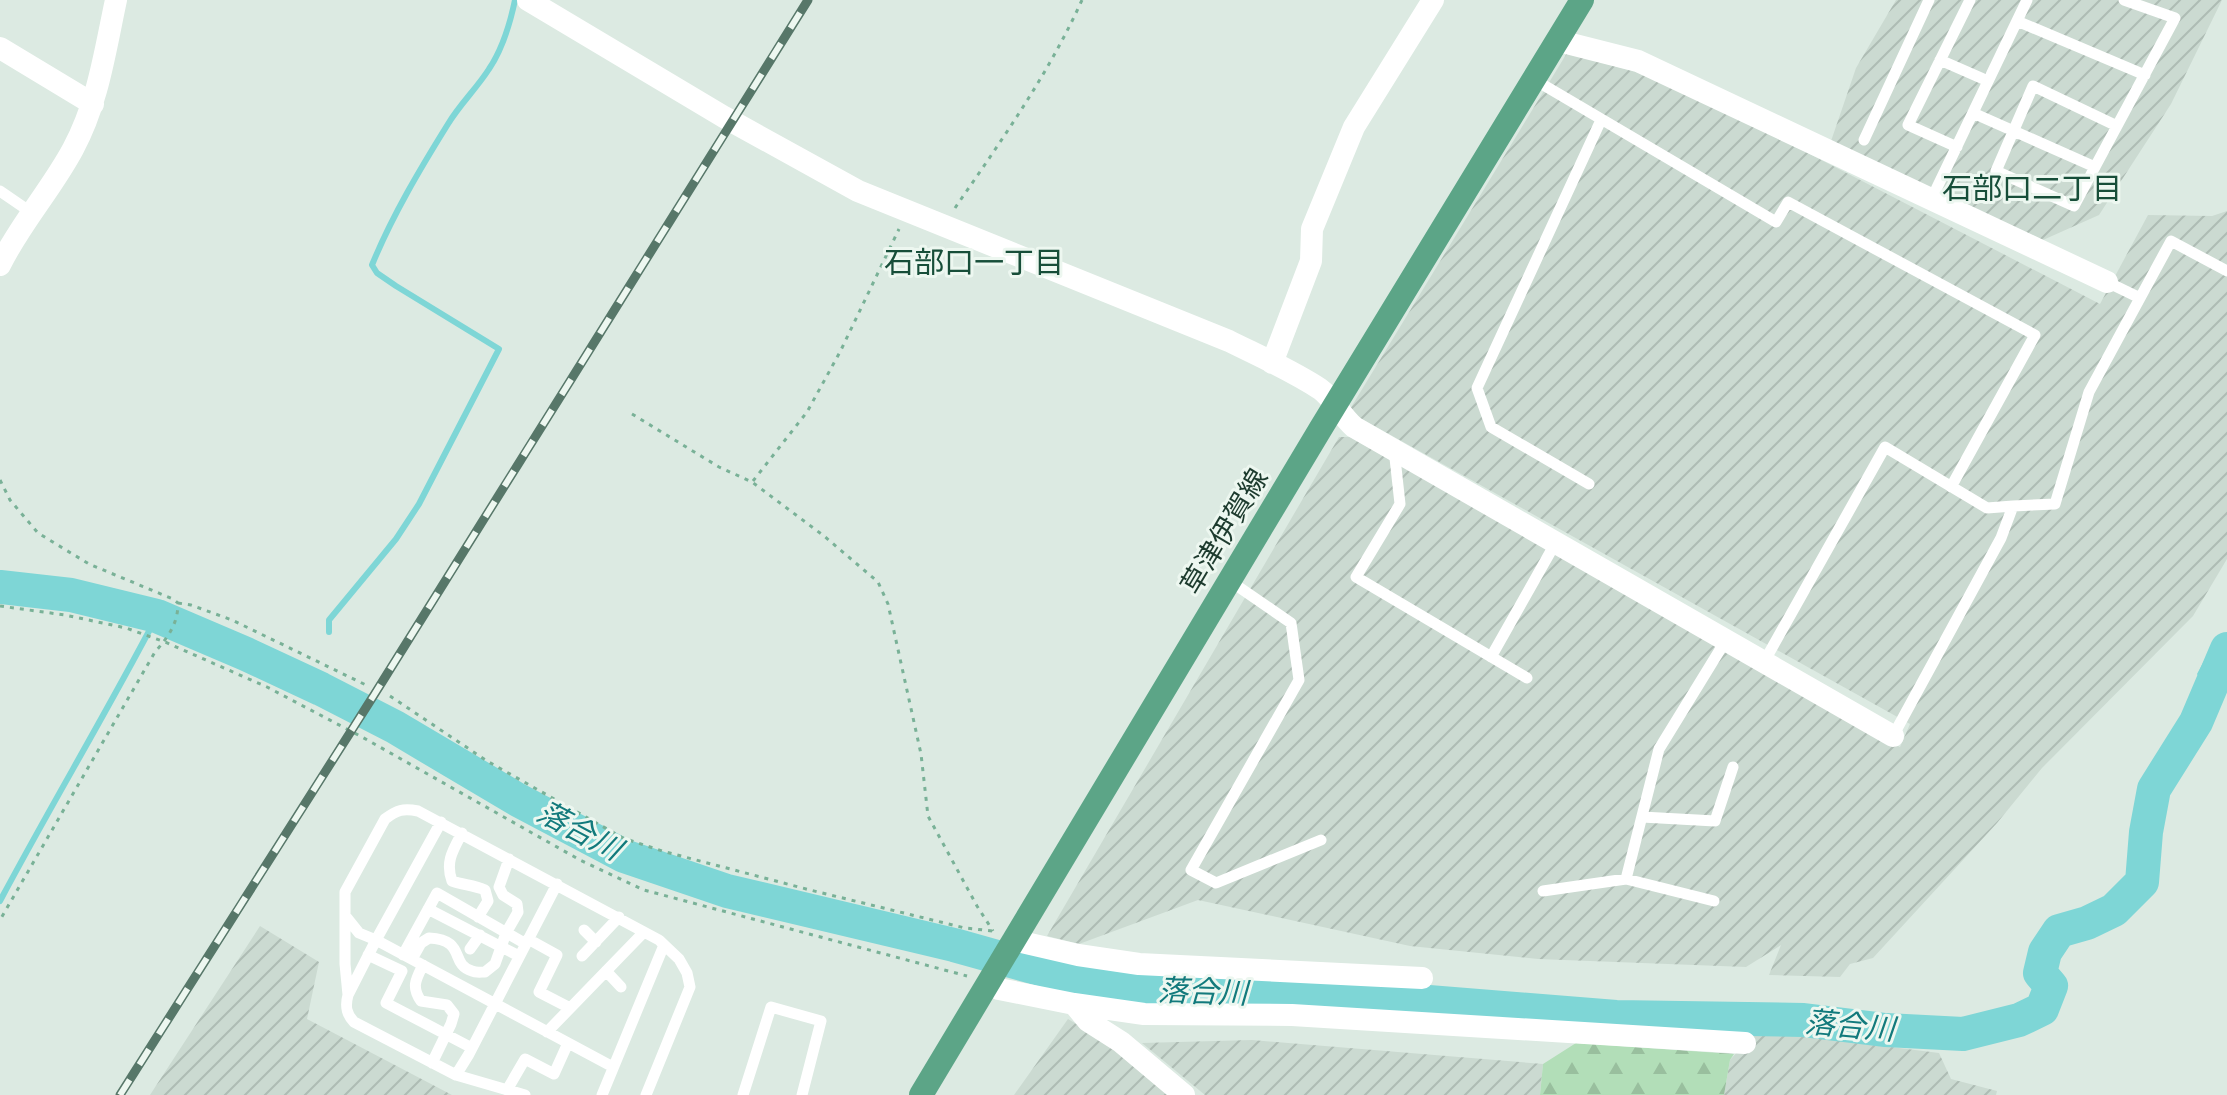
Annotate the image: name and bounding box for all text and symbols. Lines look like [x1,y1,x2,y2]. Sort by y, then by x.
district label: 石部口二丁目 [1942,171,2122,205]
district label: 石部口一丁目 [884,245,1064,279]
street label: 草津伊賀線 [1174,463,1274,599]
water label: 落合川 [532,794,630,868]
water label: 落合川 [1157,972,1252,1010]
water label: 落合川 [1804,1004,1899,1046]

